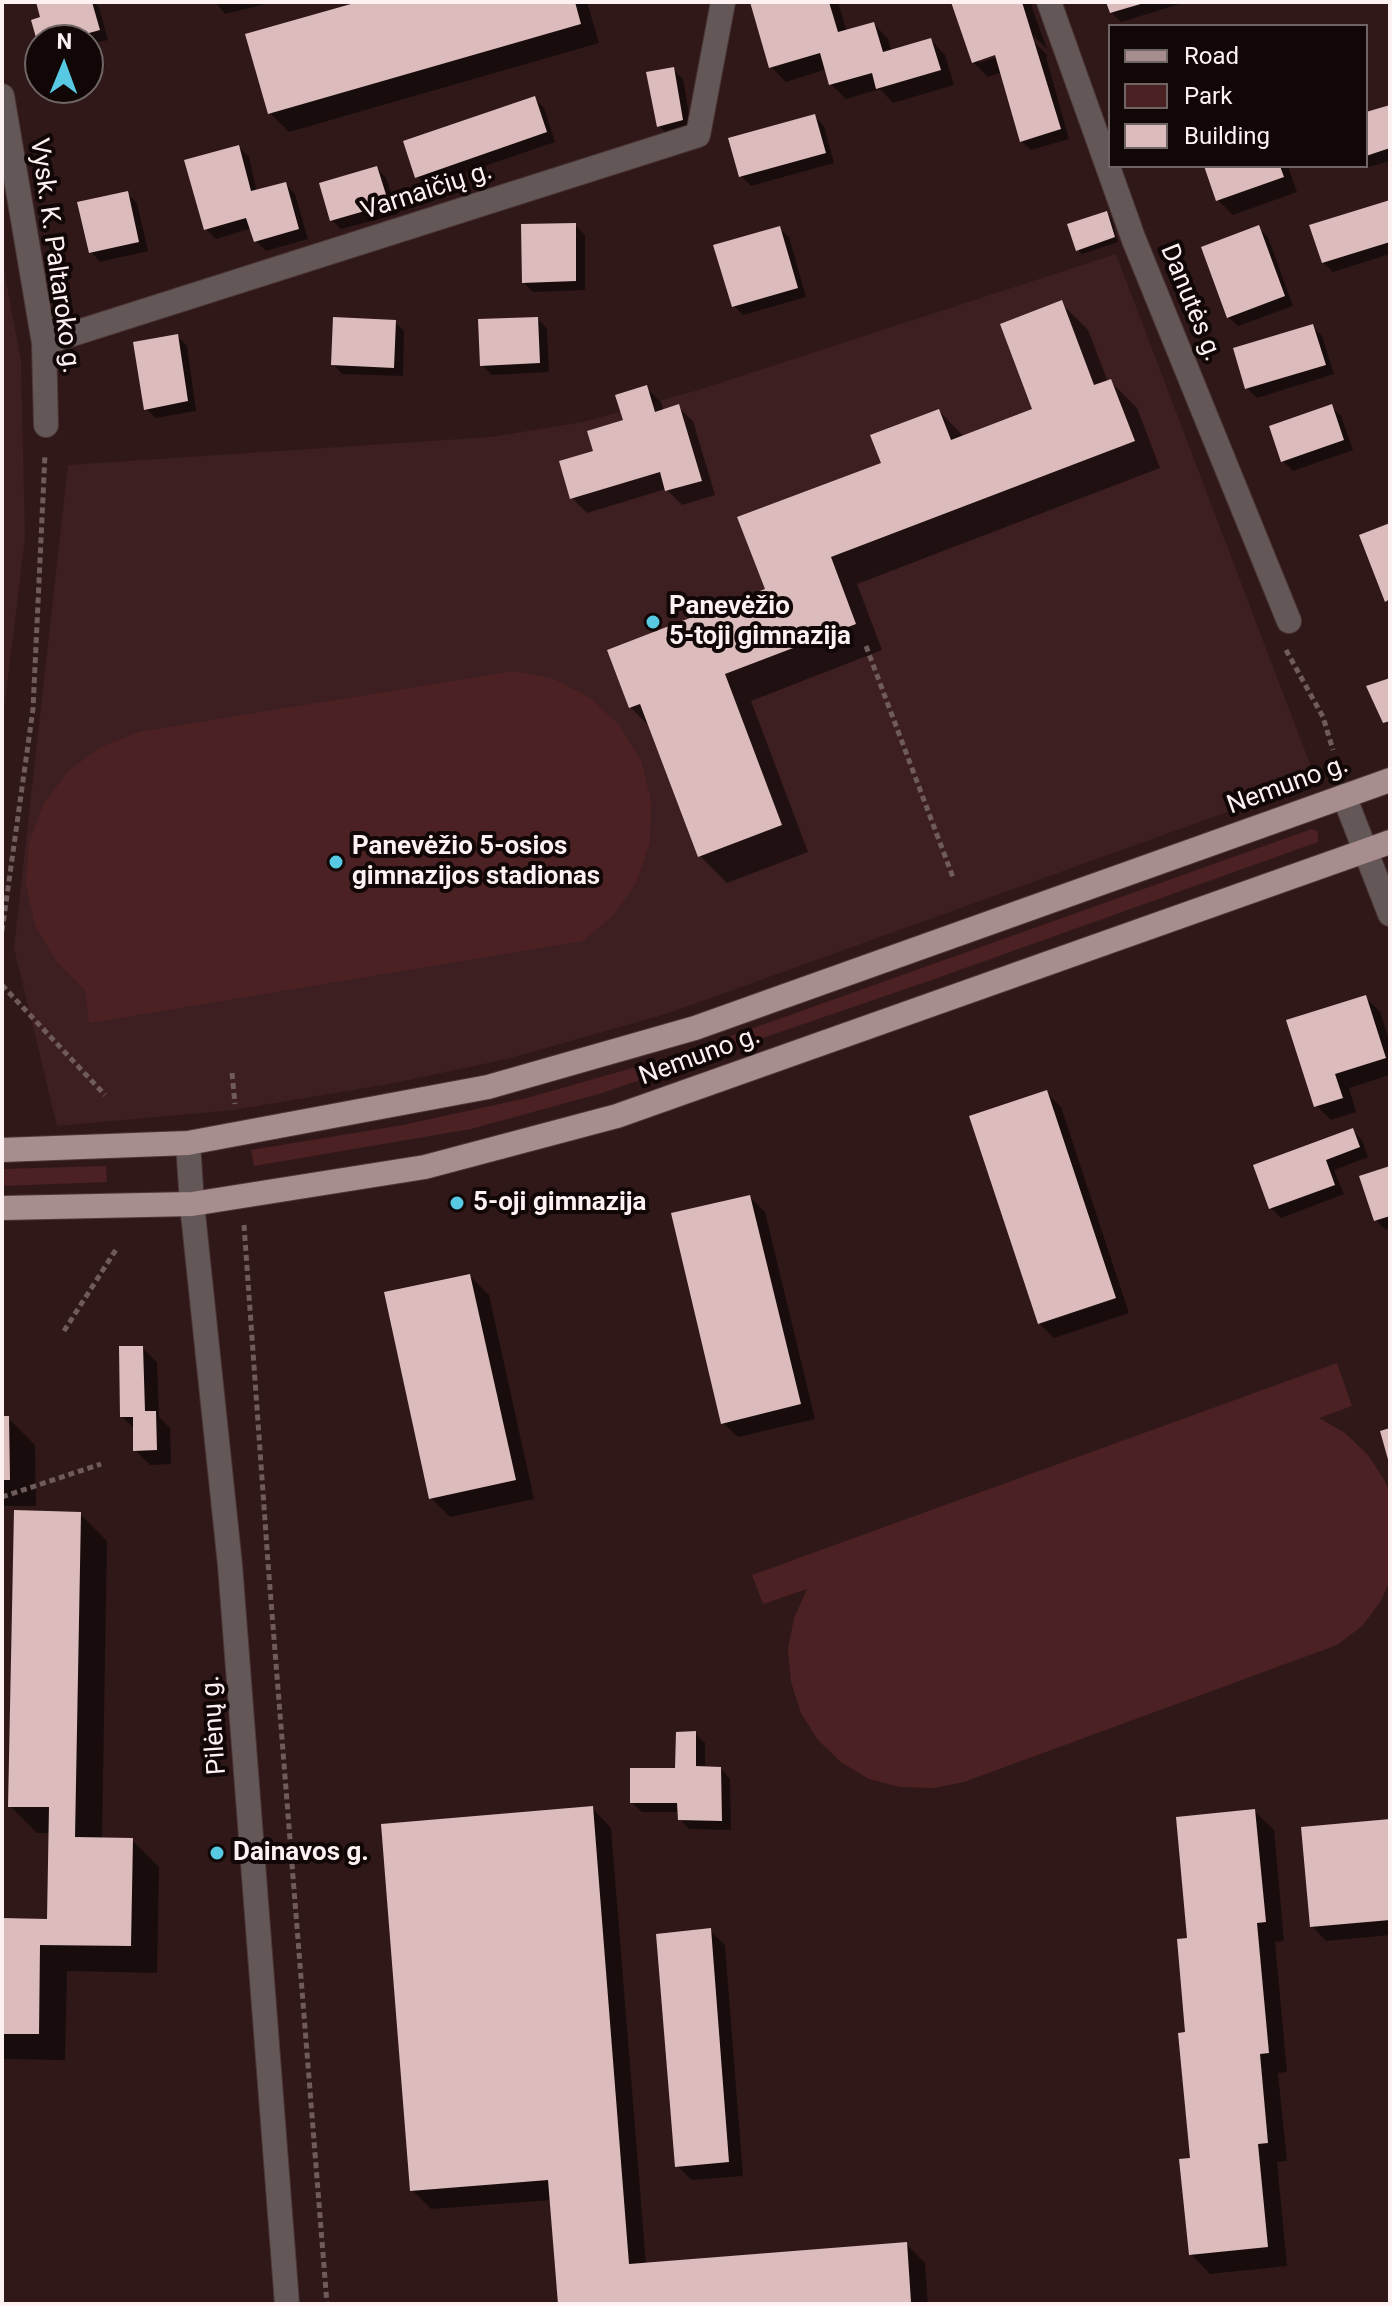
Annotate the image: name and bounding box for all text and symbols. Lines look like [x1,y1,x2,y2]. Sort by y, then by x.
north arrow [24,24,104,104]
legend [1108,24,1368,168]
text: N [56,29,72,54]
text: Road [1184,42,1239,70]
text: Park [1184,82,1232,110]
text: Building [1184,122,1270,150]
street label: Vysk. K. Paltaroko g. [22,137,86,375]
street label: Varnaičių g. [358,156,496,228]
street label: Danutės g. [1152,240,1228,366]
place label: Panevėžio 5-toji gimnazija [669,591,851,652]
marker: Panevėžio 5-toji gimnazija [644,613,662,631]
street label: Nemuno g. [1223,750,1353,822]
place label: Panevėžio 5-osios gimnazijos stadionas [352,831,600,892]
marker: Panevėžio 5-osios gimnazijos stadionas [327,853,345,871]
street label: Nemuno g. [635,1021,765,1093]
place label: 5-oji gimnazija [473,1187,646,1219]
marker: 5-oji gimnazija [448,1194,466,1212]
street label: Pilėnų g. [196,1674,234,1776]
place label: Dainavos g. [233,1837,369,1869]
marker: Dainavos g. [208,1844,226,1862]

